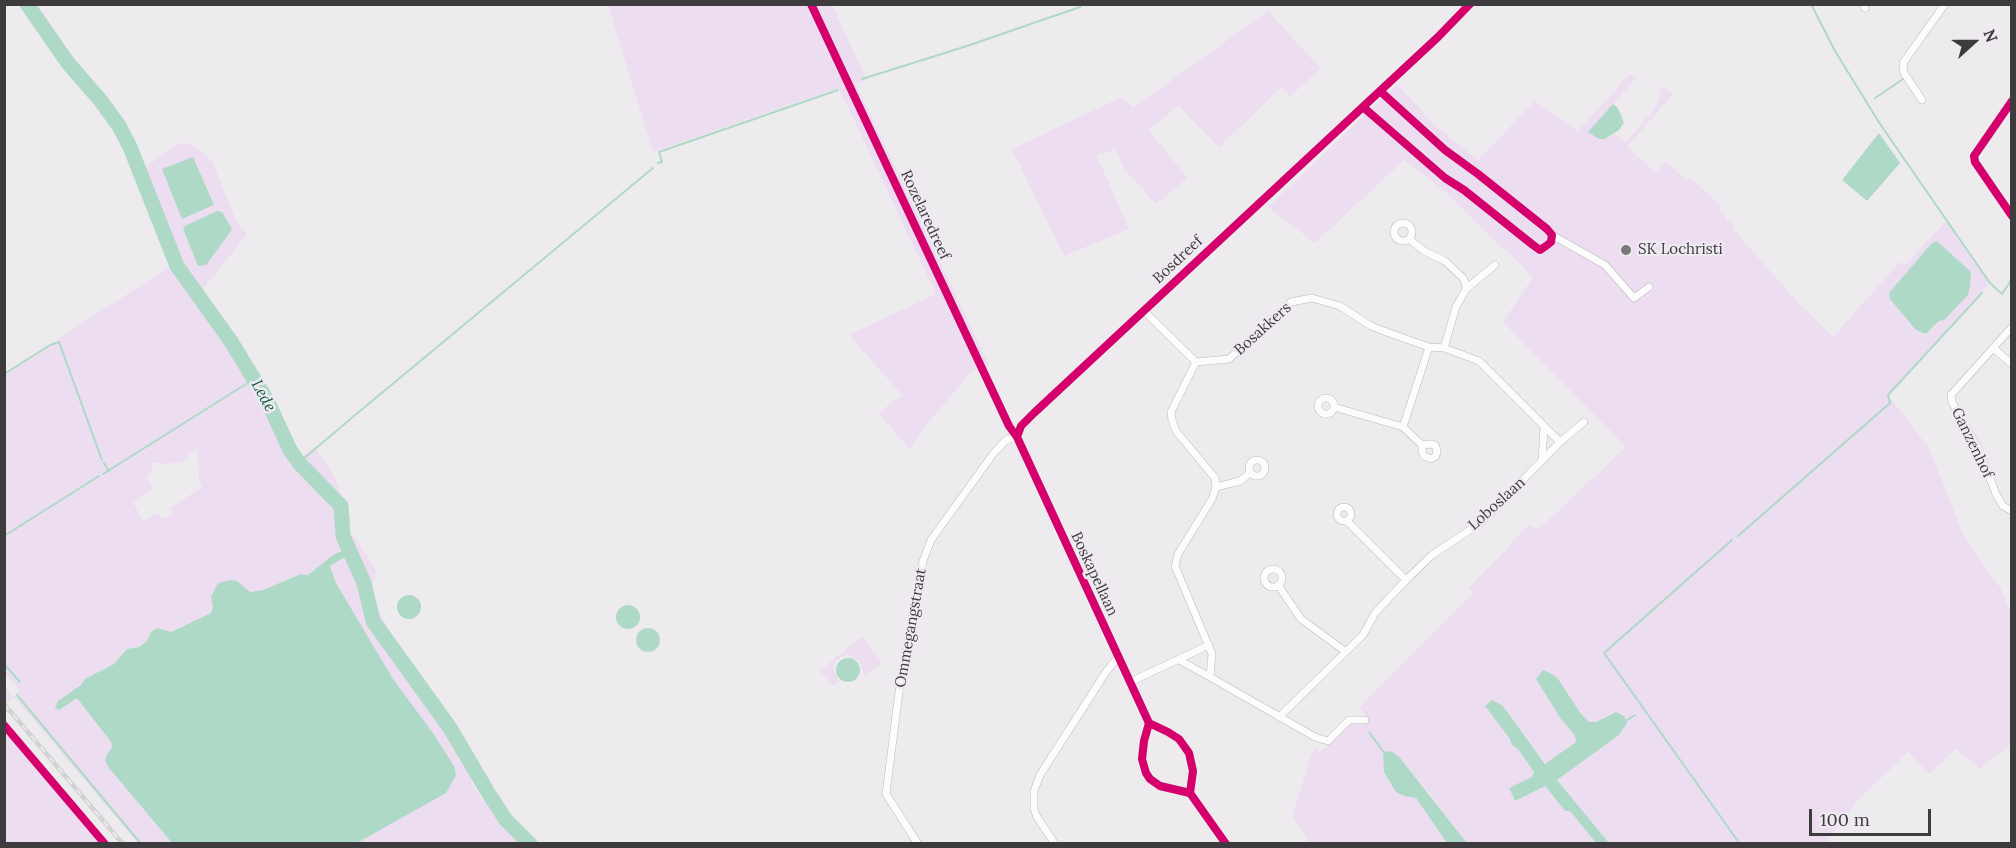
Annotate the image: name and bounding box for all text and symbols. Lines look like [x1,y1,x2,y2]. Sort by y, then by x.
north arrow [1944,12,2004,72]
text: N [1979,26,2002,45]
street label: Rozelaredreef [896,167,954,263]
street label: Bosdreef [1149,232,1207,288]
place label: SK Lochristi [1638,241,1723,259]
marker: SK Lochristi [1619,243,1633,257]
street label: Bosakkers [1231,299,1295,359]
water label: Lede [247,377,279,415]
street label: Ganzenhof [1947,405,1997,481]
street label: Loboslaan [1465,474,1529,534]
street label: Boskapellaan [1067,529,1121,619]
street label: Ommegangstraat [892,567,930,689]
scale bar [1812,797,1934,835]
text: 100 m [1820,808,1870,831]

